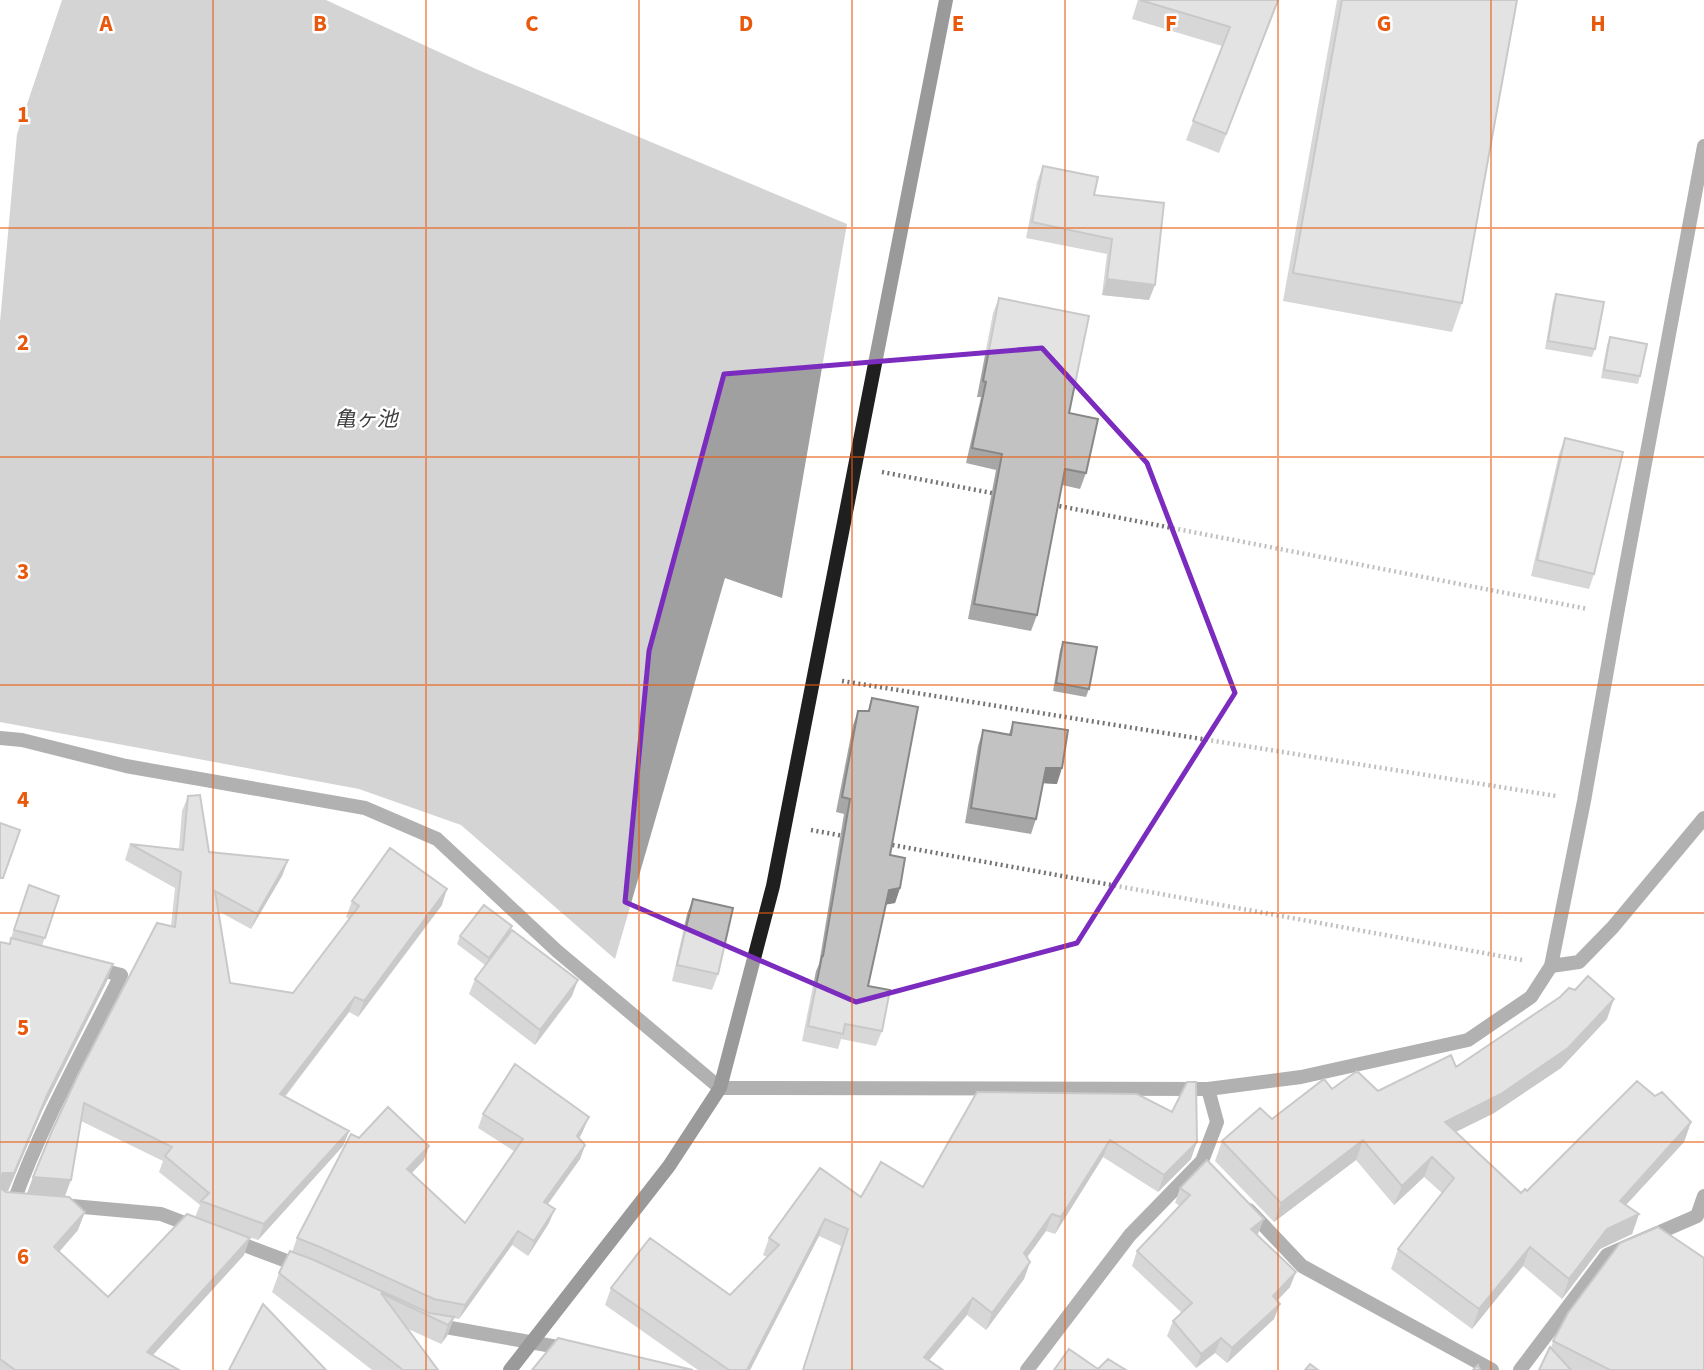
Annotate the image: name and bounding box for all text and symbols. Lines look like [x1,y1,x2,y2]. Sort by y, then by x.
text: A [98,7,113,40]
text: B [313,7,327,40]
text: C [525,7,539,40]
text: D [739,7,753,40]
text: E [952,7,964,40]
text: F [1165,7,1177,40]
text: G [1377,7,1391,40]
text: H [1590,7,1606,40]
text: 1 [17,98,29,131]
text: 2 [17,326,29,359]
water label: 亀ヶ池 [335,404,399,434]
text: 3 [17,555,29,588]
text: 4 [17,783,29,816]
text: 5 [17,1011,29,1044]
text: 6 [17,1240,29,1273]

